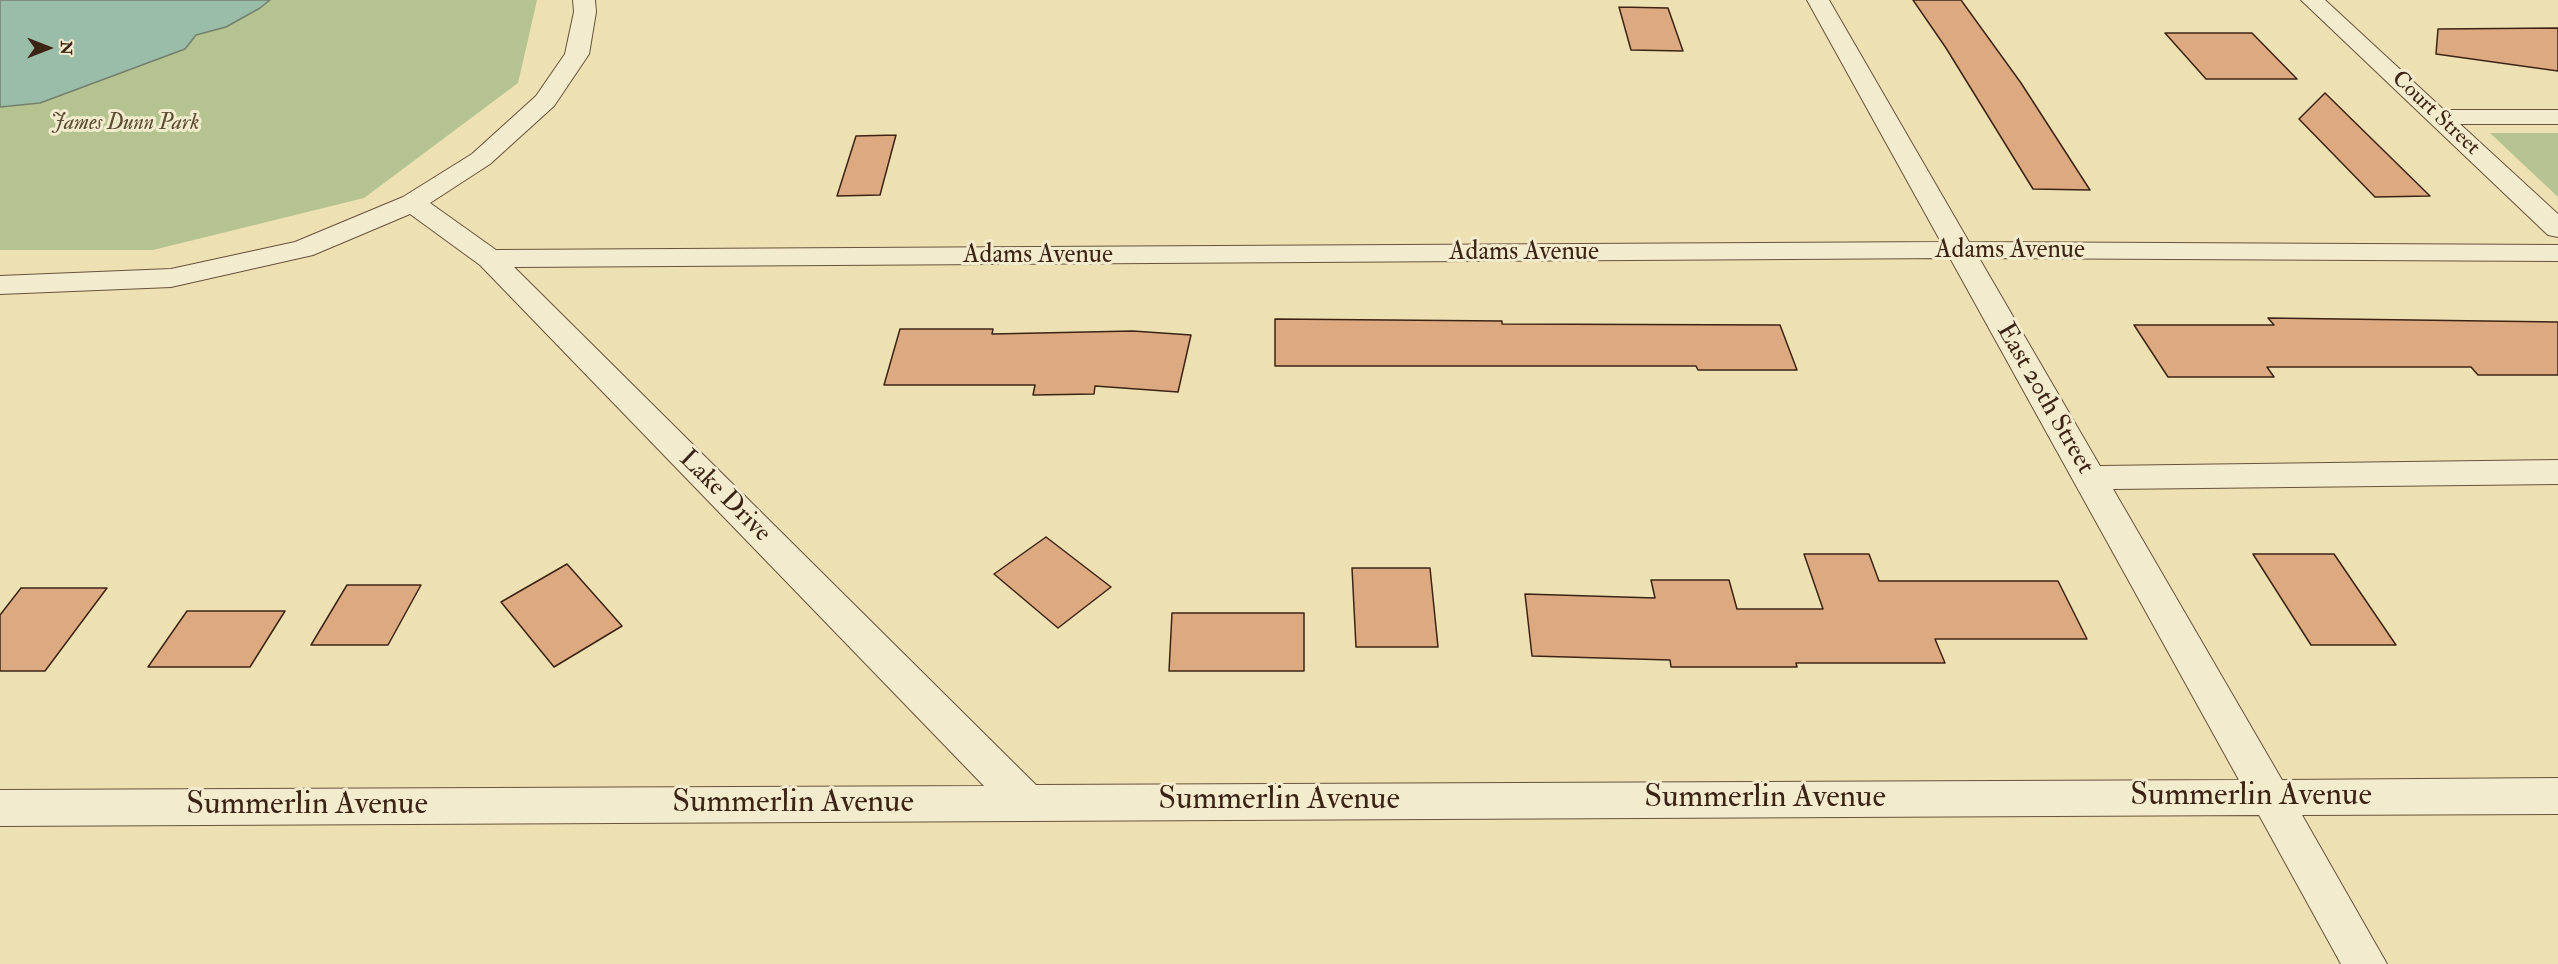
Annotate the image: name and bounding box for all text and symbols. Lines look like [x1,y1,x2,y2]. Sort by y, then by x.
north arrow [18,18,78,78]
text: N [56,41,76,55]
street label: Court Street [2385,66,2485,162]
park label: James Dunn Park [51,111,199,137]
street label: Adams Avenue [1935,235,2085,267]
street label: Adams Avenue [1449,237,1599,269]
street label: Adams Avenue [963,240,1113,272]
street label: East 20th Street [1988,318,2100,480]
street label: Lake Drive [671,444,777,550]
street label: Summerlin Avenue [2130,778,2372,816]
street label: Summerlin Avenue [1644,780,1886,818]
street label: Summerlin Avenue [1158,782,1400,820]
street label: Summerlin Avenue [672,785,914,823]
street label: Summerlin Avenue [186,787,428,825]

